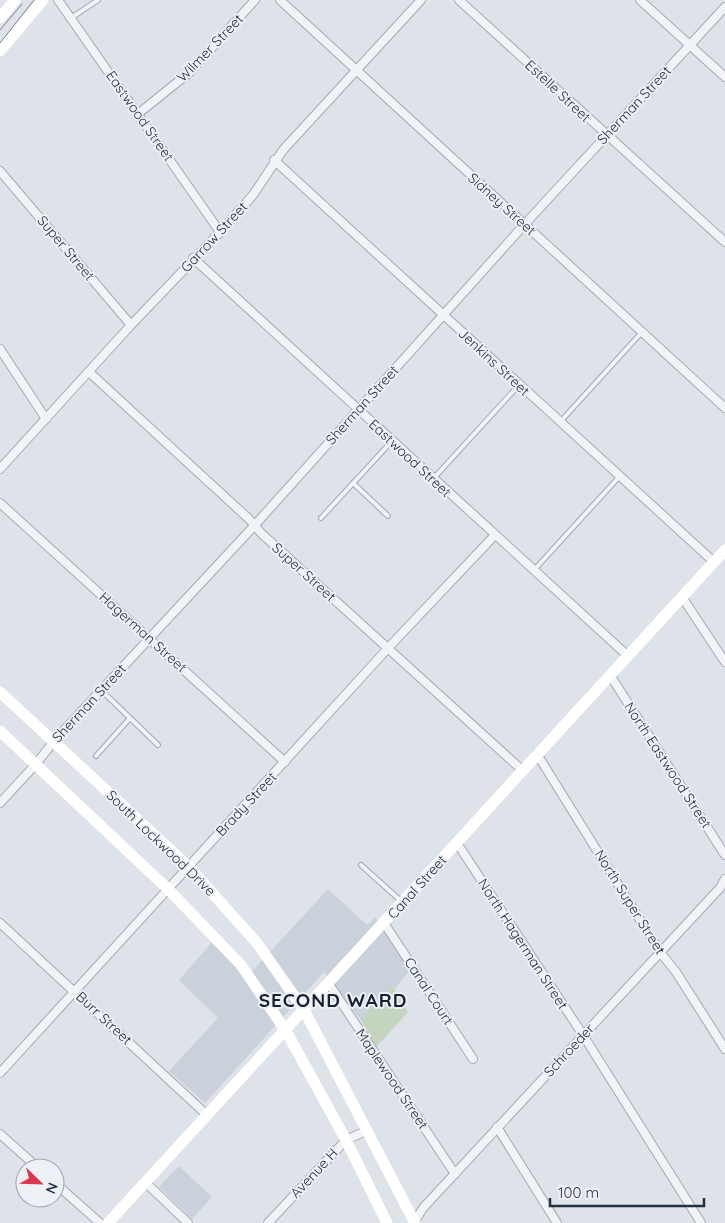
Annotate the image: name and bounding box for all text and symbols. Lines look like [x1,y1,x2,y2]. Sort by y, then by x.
street label: Wilmer Street [173,10,247,86]
street label: Estelle Street [521,56,595,126]
street label: Sherman Street [593,62,675,148]
street label: Eastwood Street [102,67,178,165]
street label: Sidney Street [464,169,540,239]
street label: Garrow Street [177,198,251,276]
street label: Super Street [33,212,99,285]
street label: Jenkins Street [454,324,534,400]
street label: Sherman Street [322,361,402,448]
street label: Eastwood Street [365,415,455,501]
street label: Super Street [268,539,340,606]
street label: Hagerman Street [95,588,191,676]
street label: Sherman Street [48,660,130,746]
street label: North Eastwood Street [620,699,716,832]
street label: Brady Street [212,768,280,840]
street label: South Lockwood Drive [103,786,219,900]
street label: North Super Street [591,846,670,958]
street label: Canal Street [384,851,450,923]
street label: North Hagerman Street [474,875,572,1013]
street label: Canal Court [400,954,458,1028]
street label: Burr Street [72,988,136,1049]
district label: SECOND WARD [259,988,407,1012]
street label: Schroeder [540,1019,599,1080]
street label: Maplewood Street [352,1025,432,1133]
street label: Avenue H [286,1144,342,1202]
north arrow [15,1158,65,1208]
scale bar [550,1176,704,1208]
text: N [42,1180,62,1196]
text: 100 m [558,1183,599,1202]

